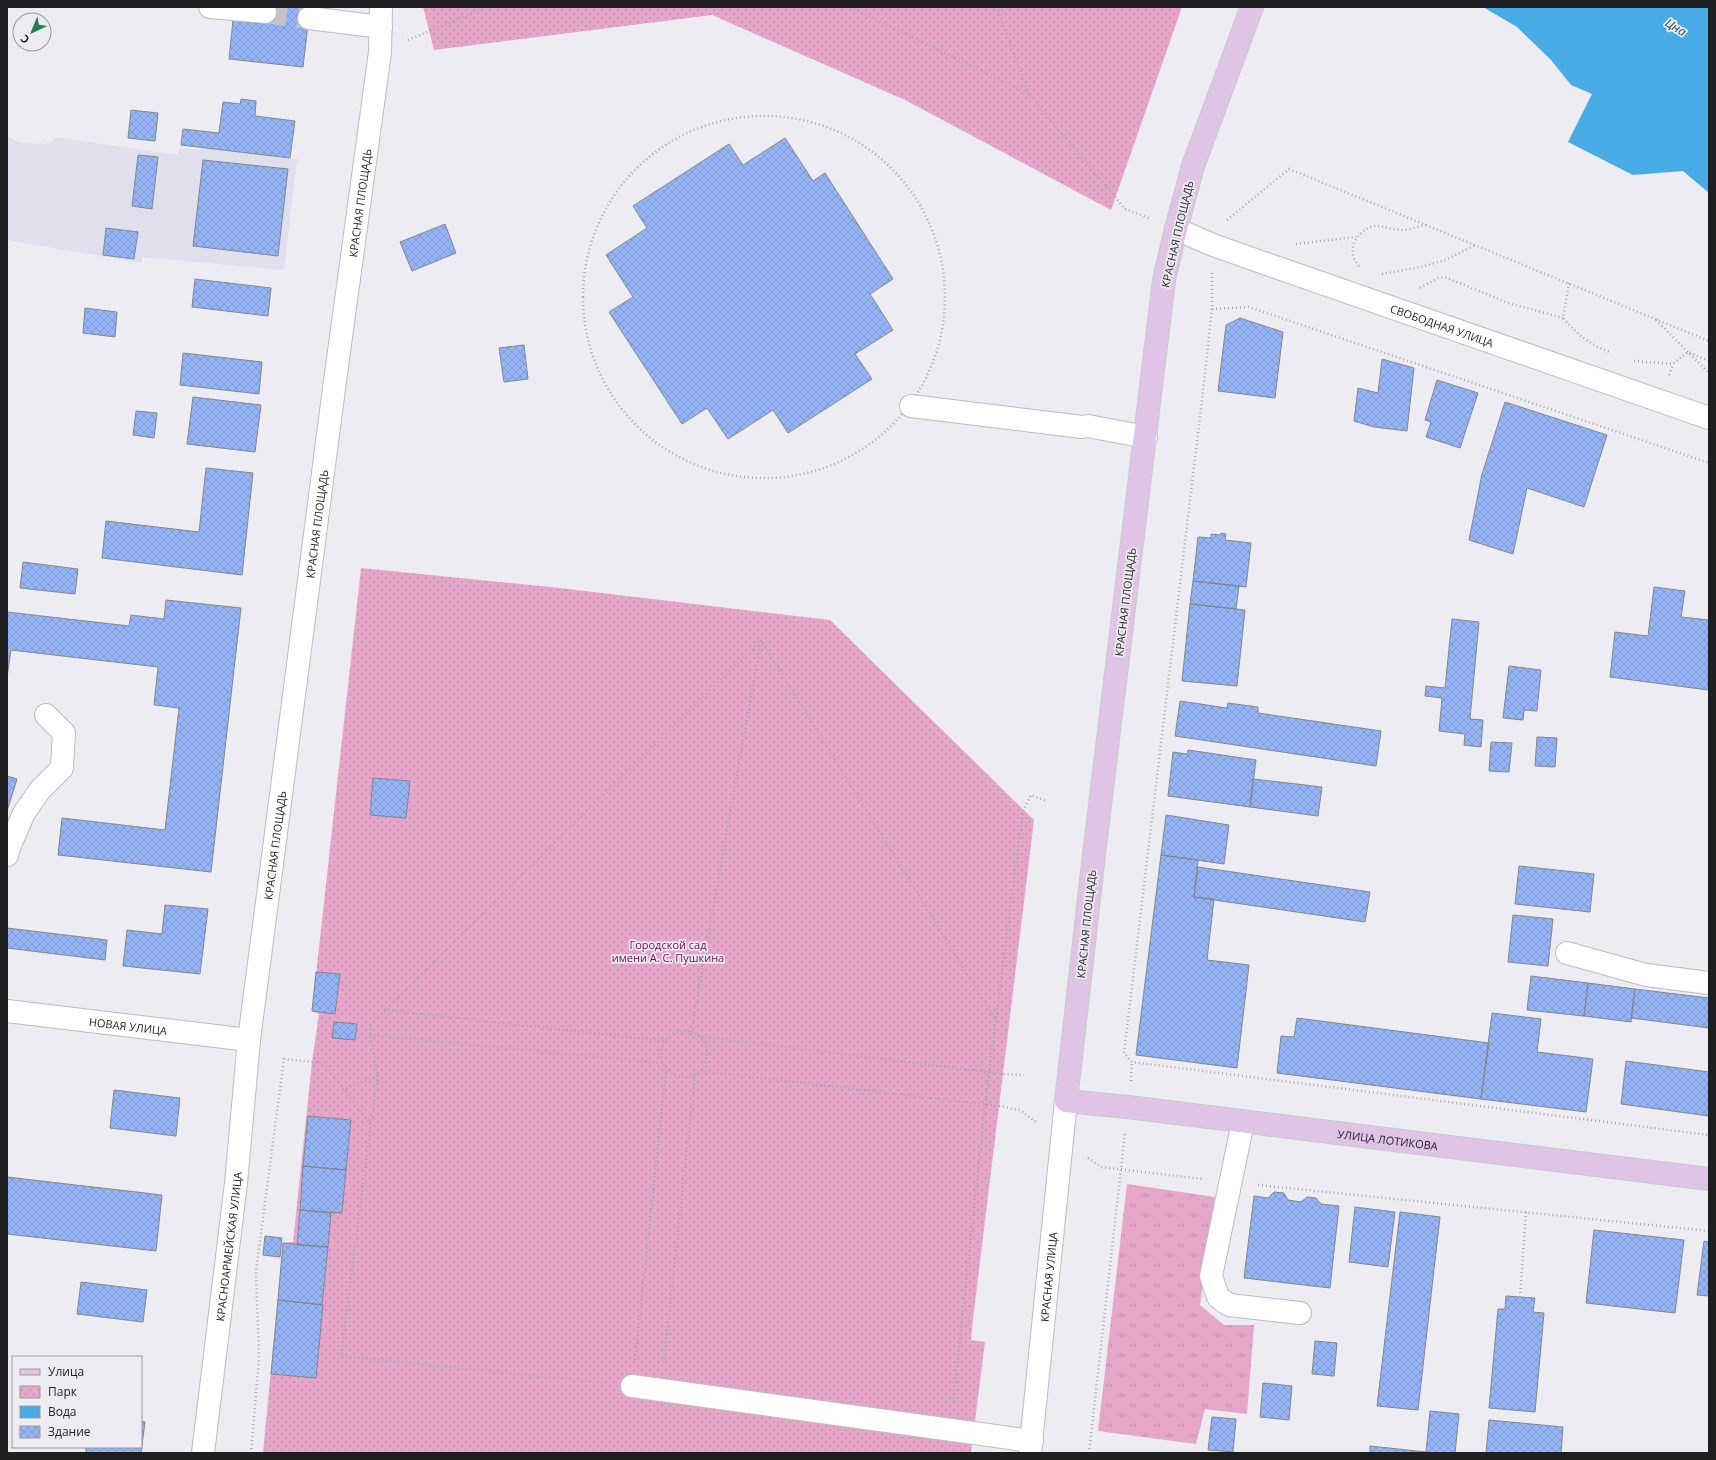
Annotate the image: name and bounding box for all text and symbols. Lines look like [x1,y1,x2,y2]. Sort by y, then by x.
north arrow [12,12,52,52]
water label: Цна [1662,14,1690,40]
text: С [17,32,32,47]
street label: КРАСНАЯ ПЛОЩАДЬ [345,148,374,258]
street label: КРАСНАЯ ПЛОЩАДЬ [1157,179,1197,289]
street label: СВОБОДНАЯ УЛИЦА [1388,300,1496,350]
street label: КРАСНАЯ ПЛОЩАДЬ [302,469,331,579]
street label: КРАСНАЯ ПЛОЩАДЬ [1111,547,1139,657]
street label: КРАСНАЯ ПЛОЩАДЬ [260,790,289,900]
street label: КРАСНАЯ ПЛОЩАДЬ [1073,869,1099,979]
park label: Городской сад имени А. С. Пушкина [612,937,724,965]
street label: НОВАЯ УЛИЦА [88,1013,168,1038]
street label: УЛИЦА ЛОТИКОВА [1337,1126,1439,1153]
street label: КРАСНОАРМЕЙСКАЯ УЛИЦА [212,1171,244,1322]
street label: КРАСНАЯ УЛИЦА [1036,1231,1060,1323]
legend [12,1356,142,1448]
text: Улица [48,1363,84,1380]
text: Парк [48,1383,78,1400]
text: Вода [48,1403,77,1420]
text: Здание [48,1423,91,1440]

